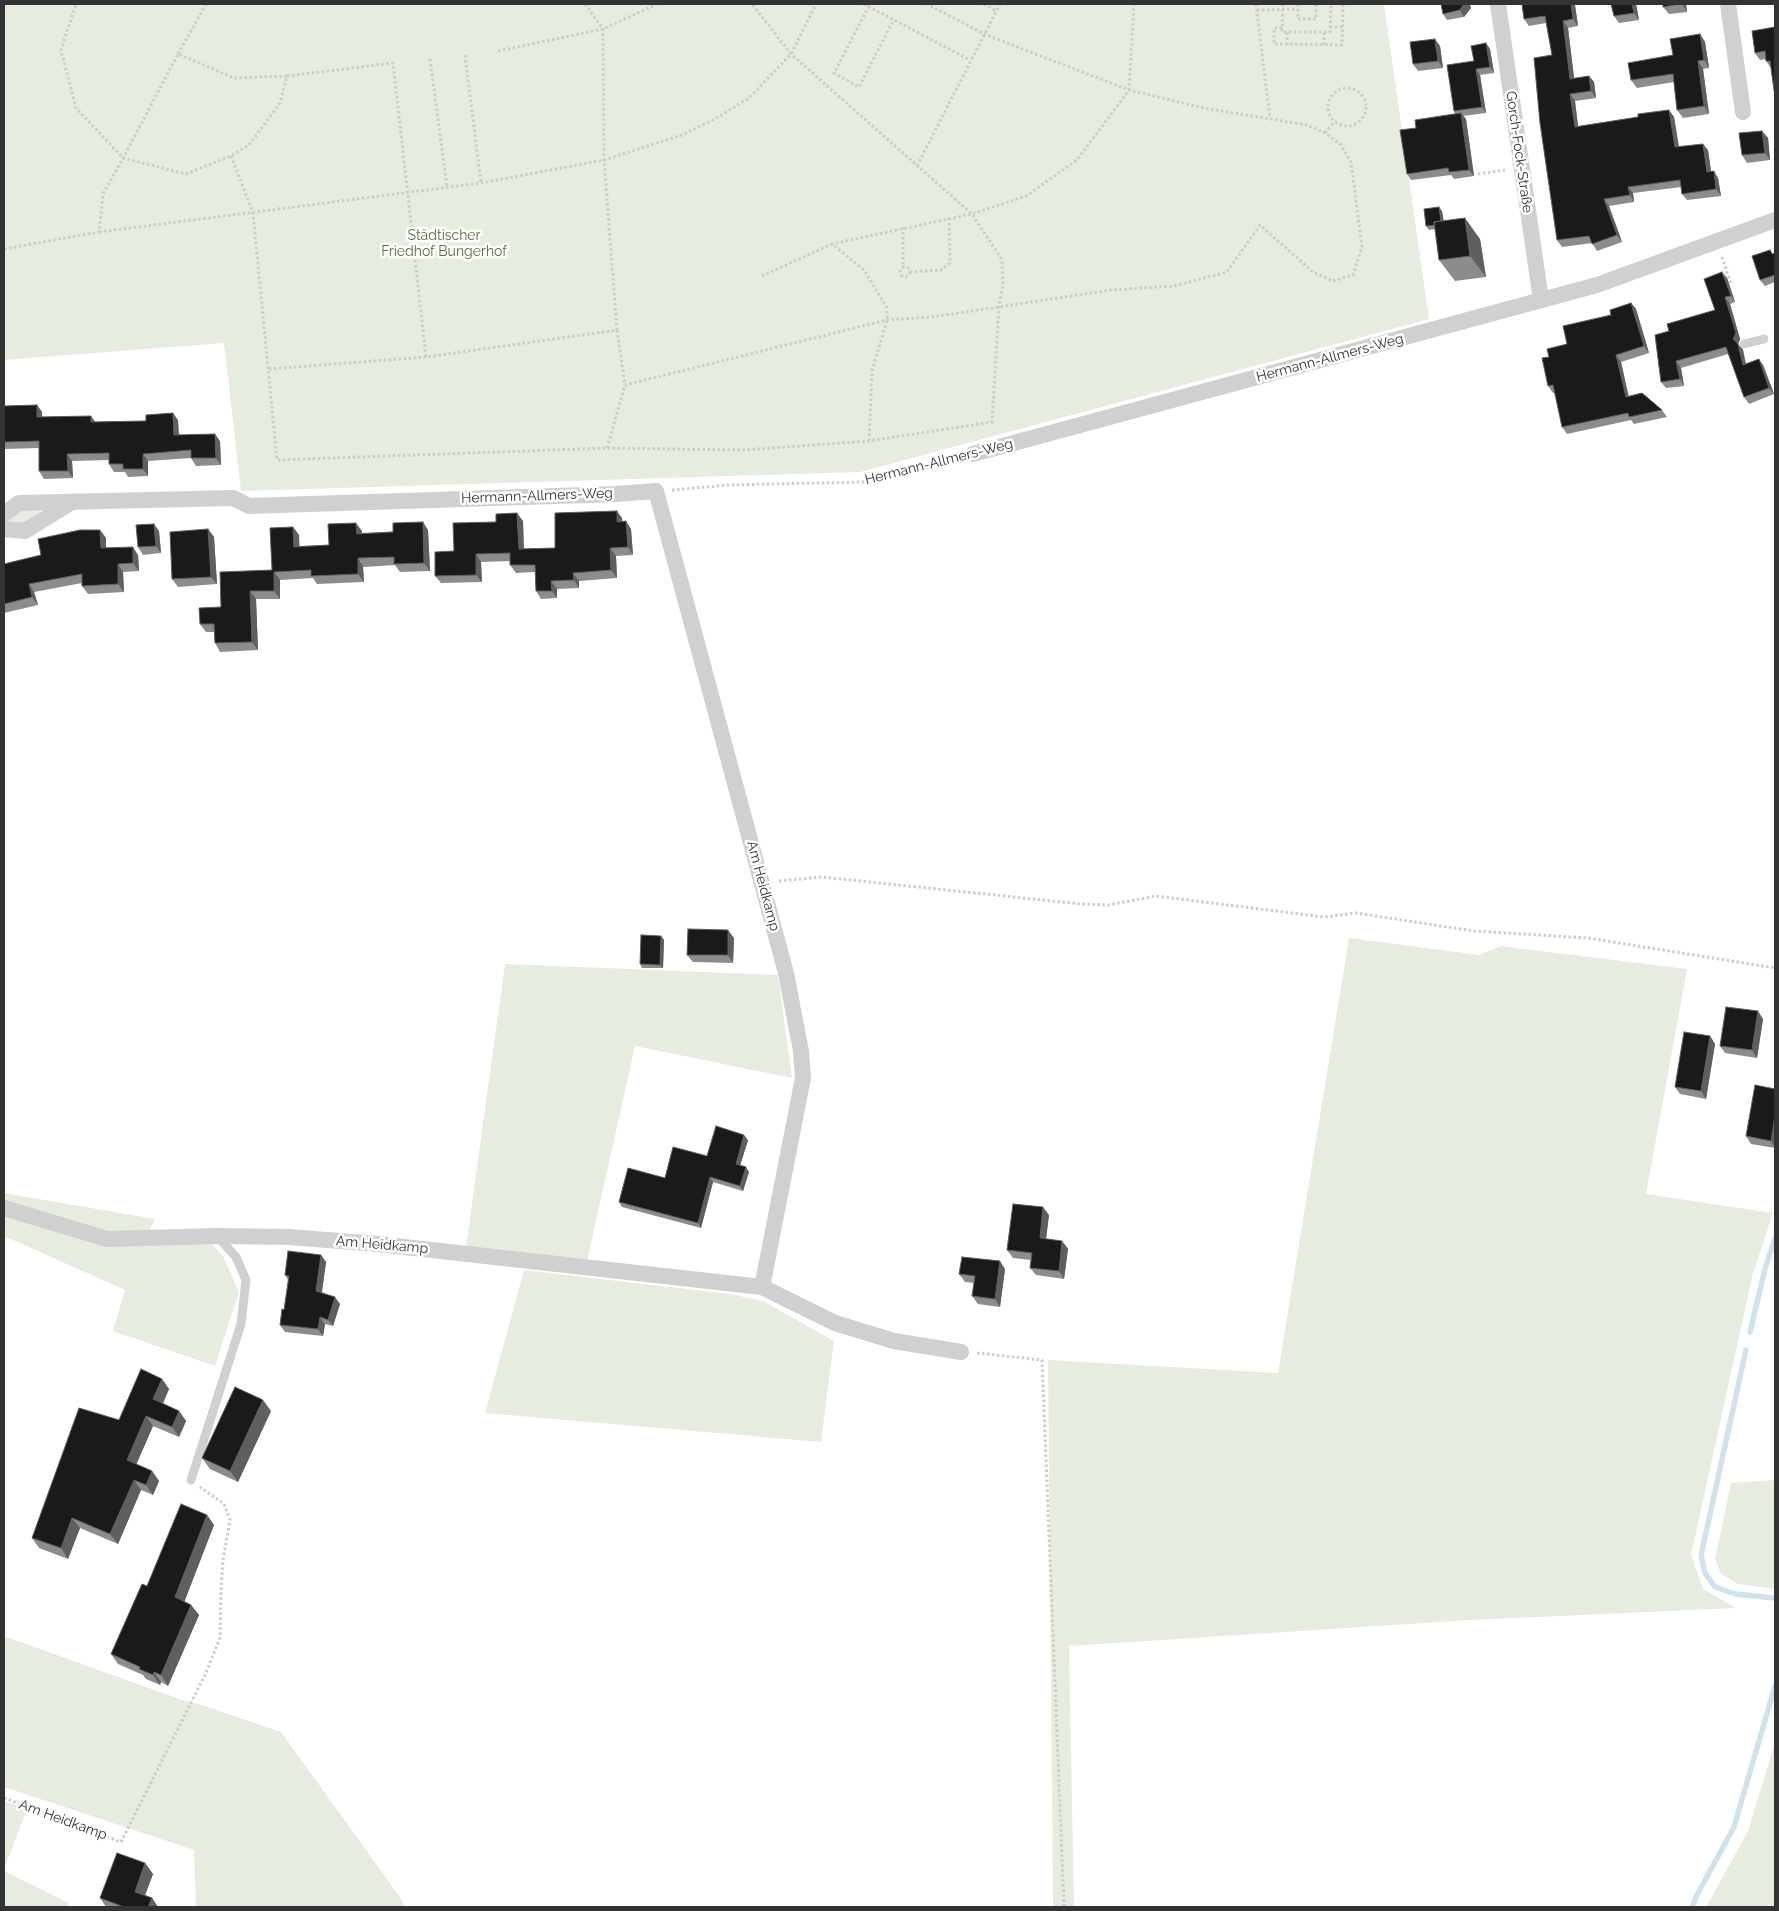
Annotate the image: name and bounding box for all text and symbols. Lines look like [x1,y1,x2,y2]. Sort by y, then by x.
street label: Gorch-Fock-Straße [1502,90,1536,214]
park label: Städtischer Friedhof Bungerhof [381,228,507,260]
street label: Hermann-Allmers-Weg [1255,330,1405,386]
street label: Hermann-Allmers-Weg [863,435,1015,489]
street label: Hermann-Allmers-Weg [461,485,613,507]
street label: Am Heidkamp [743,839,783,933]
street label: Am Heidkamp [335,1233,429,1257]
street label: Am Heidkamp [17,1796,109,1844]

